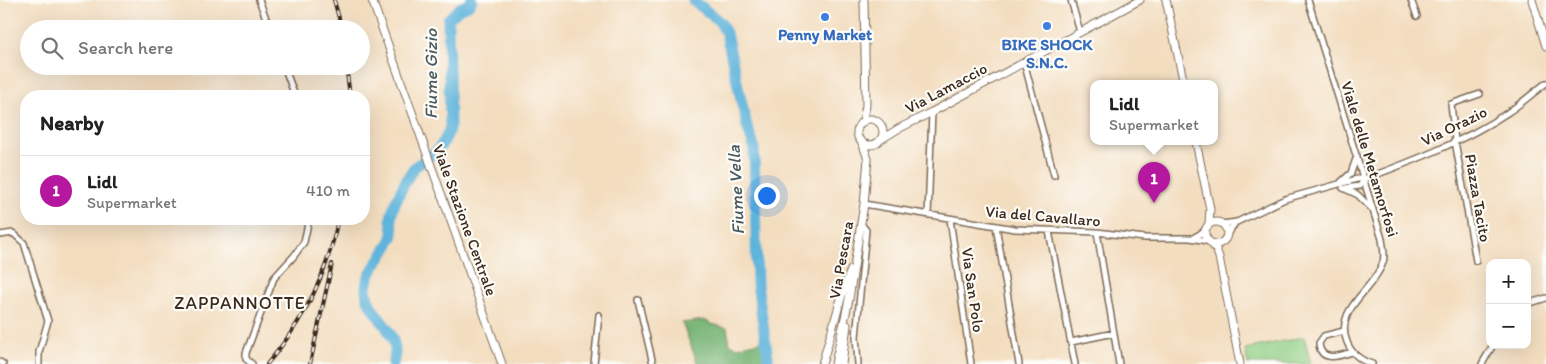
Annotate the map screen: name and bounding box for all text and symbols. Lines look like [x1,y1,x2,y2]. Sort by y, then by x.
marker: Penny Market [819,11,831,23]
search box [20,20,370,75]
marker: BIKE SHOCK S.N.C. [1041,20,1053,32]
place label: Penny Market [778,25,872,45]
water label: Fiume Gizio [420,28,442,119]
icon: search [38,34,66,62]
place label: BIKE SHOCK S.N.C. [1001,35,1093,72]
text: Search here [78,36,173,59]
street label: Via Lamaccio [902,58,990,118]
street label: Viale delle Metamorfosi [1337,79,1403,239]
popup [1090,80,1218,145]
text: Lidl [1109,92,1139,115]
street label: Via Orazio [1418,102,1490,150]
text: Nearby [40,110,104,135]
text: Supermarket [1109,115,1199,134]
street label: Viale Stazione Centrale [429,142,501,298]
water label: Fiume Vella [723,143,749,235]
street label: Piazza Tacito [1461,152,1495,244]
pin: 1 [1138,162,1170,203]
text: Lidl [87,170,117,193]
text: 1 [52,181,60,200]
text: 410 m [306,181,350,200]
your location [754,183,780,209]
text: Supermarket [87,193,177,212]
street label: Via del Cavallaro [985,202,1101,230]
street label: Via Pescara [825,219,857,300]
street label: Via San Polo [958,247,988,333]
map controls [1486,259,1531,349]
button: + [1486,259,1531,304]
district label: ZAPPANNOTTE [174,292,306,314]
button: − [1486,304,1531,349]

